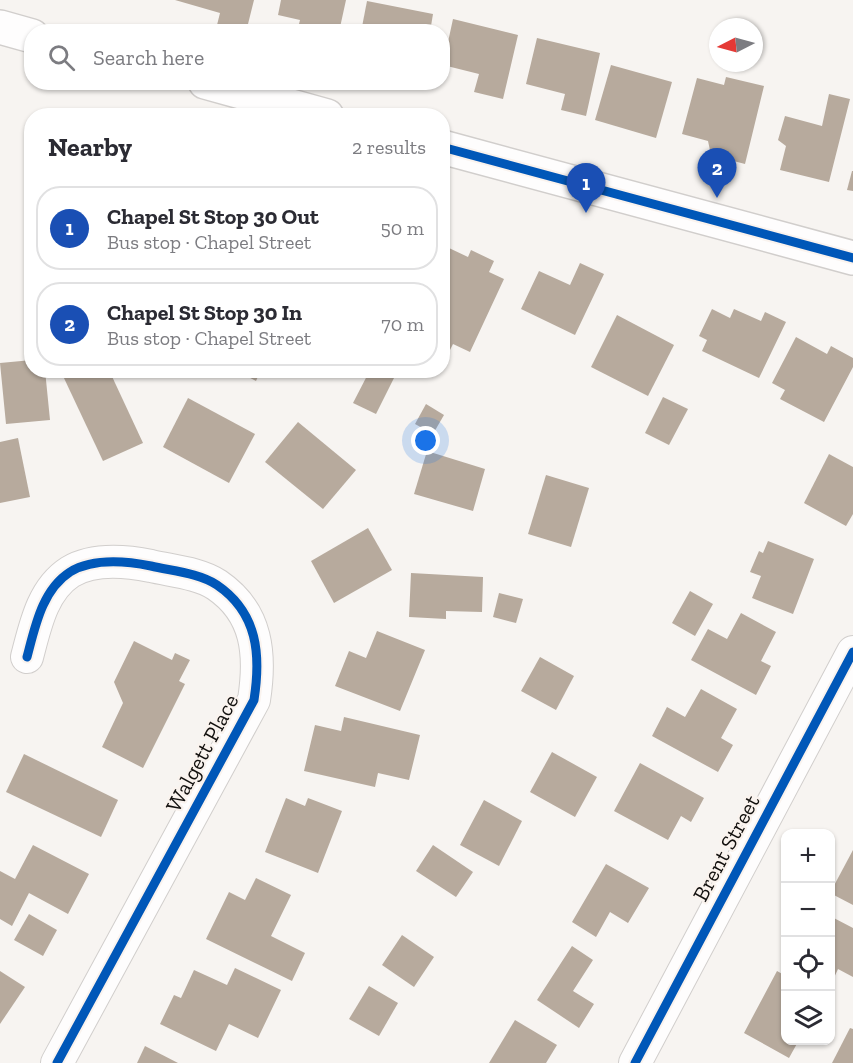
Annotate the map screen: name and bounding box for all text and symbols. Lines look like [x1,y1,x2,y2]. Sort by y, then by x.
north arrow [709,18,763,72]
search box [24,24,450,90]
icon: search [45,41,78,74]
text: Search here [93,44,204,71]
text: Nearby [48,131,132,163]
text: 2 results [352,135,426,159]
pin: 2 [698,148,736,198]
pin: 1 [566,164,606,213]
text: Chapel St Stop 30 Out [107,203,319,230]
text: 1 [65,216,74,240]
text: 50 m [380,216,424,240]
text: Bus stop · Chapel Street [107,230,311,254]
text: Chapel St Stop 30 In [107,299,302,326]
text: 2 [64,312,75,336]
text: 70 m [381,312,424,336]
text: Bus stop · Chapel Street [107,326,311,350]
your location [411,426,440,455]
street label: Walgett Place [160,690,244,816]
street label: Brent Street [687,789,766,906]
map controls [781,829,835,1045]
button: + [781,829,835,883]
button: − [781,883,835,937]
button: locate [781,937,835,991]
button: layers [781,991,835,1045]

